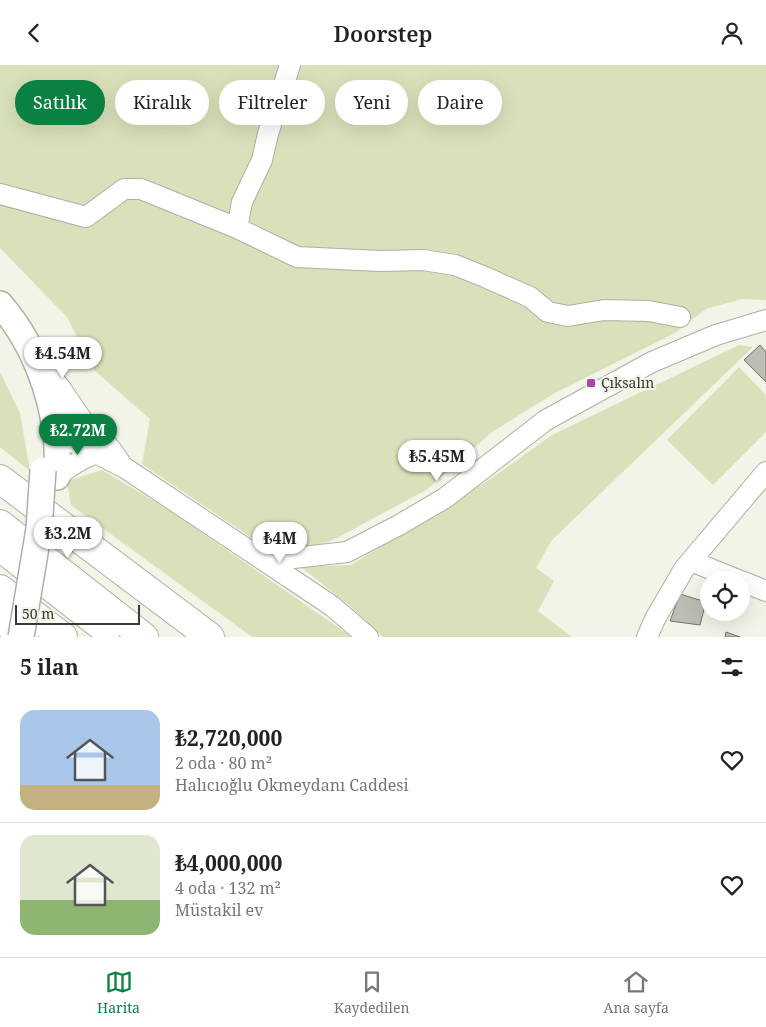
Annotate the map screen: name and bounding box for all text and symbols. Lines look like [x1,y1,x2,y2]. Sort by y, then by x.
text: Doorstep [333,18,433,48]
icon: back [20,19,48,47]
icon: person [718,19,746,47]
chip: Satılık [15,80,105,125]
chip: Kiralık [115,80,209,125]
chip: Filtreler [219,80,325,125]
chip: Yeni [335,80,408,125]
chip: Daire [418,80,502,125]
pin: ₺4.54M [22,337,104,379]
text: ₺4.54M [35,342,91,364]
place label: Çıksalın [601,373,654,392]
marker: Çıksalın [585,377,597,389]
pin: ₺2.72M [37,413,119,456]
text: ₺2.72M [50,419,106,441]
pin: ₺5.45M [396,439,478,482]
text: ₺5.45M [409,445,465,467]
pin: ₺3.2M [33,517,103,559]
pin: ₺4M [256,521,304,564]
text: ₺3.2M [44,522,92,544]
text: ₺4M [263,527,297,549]
map controls [700,571,750,621]
button: locate [700,571,750,621]
scale bar [15,602,140,625]
text: 50 m [22,604,55,623]
text: 5 ilan [20,653,79,681]
icon: filters [718,653,746,681]
text: ₺2,720,000 [175,724,282,752]
icon: home [60,730,120,790]
icon: heart [718,746,746,774]
text: 2 oda · 80 m² [175,752,272,774]
text: Halıcıoğlu Okmeydanı Caddesi [175,774,409,796]
text: ₺4,000,000 [175,849,282,877]
icon: home [60,855,120,915]
icon: heart [718,871,746,899]
text: 4 oda · 132 m² [175,877,281,899]
text: Müstakil ev [175,899,263,921]
tab: Harita [97,968,140,1017]
tab: Kaydedilen [334,968,409,1017]
tab: Ana sayfa [604,968,669,1017]

